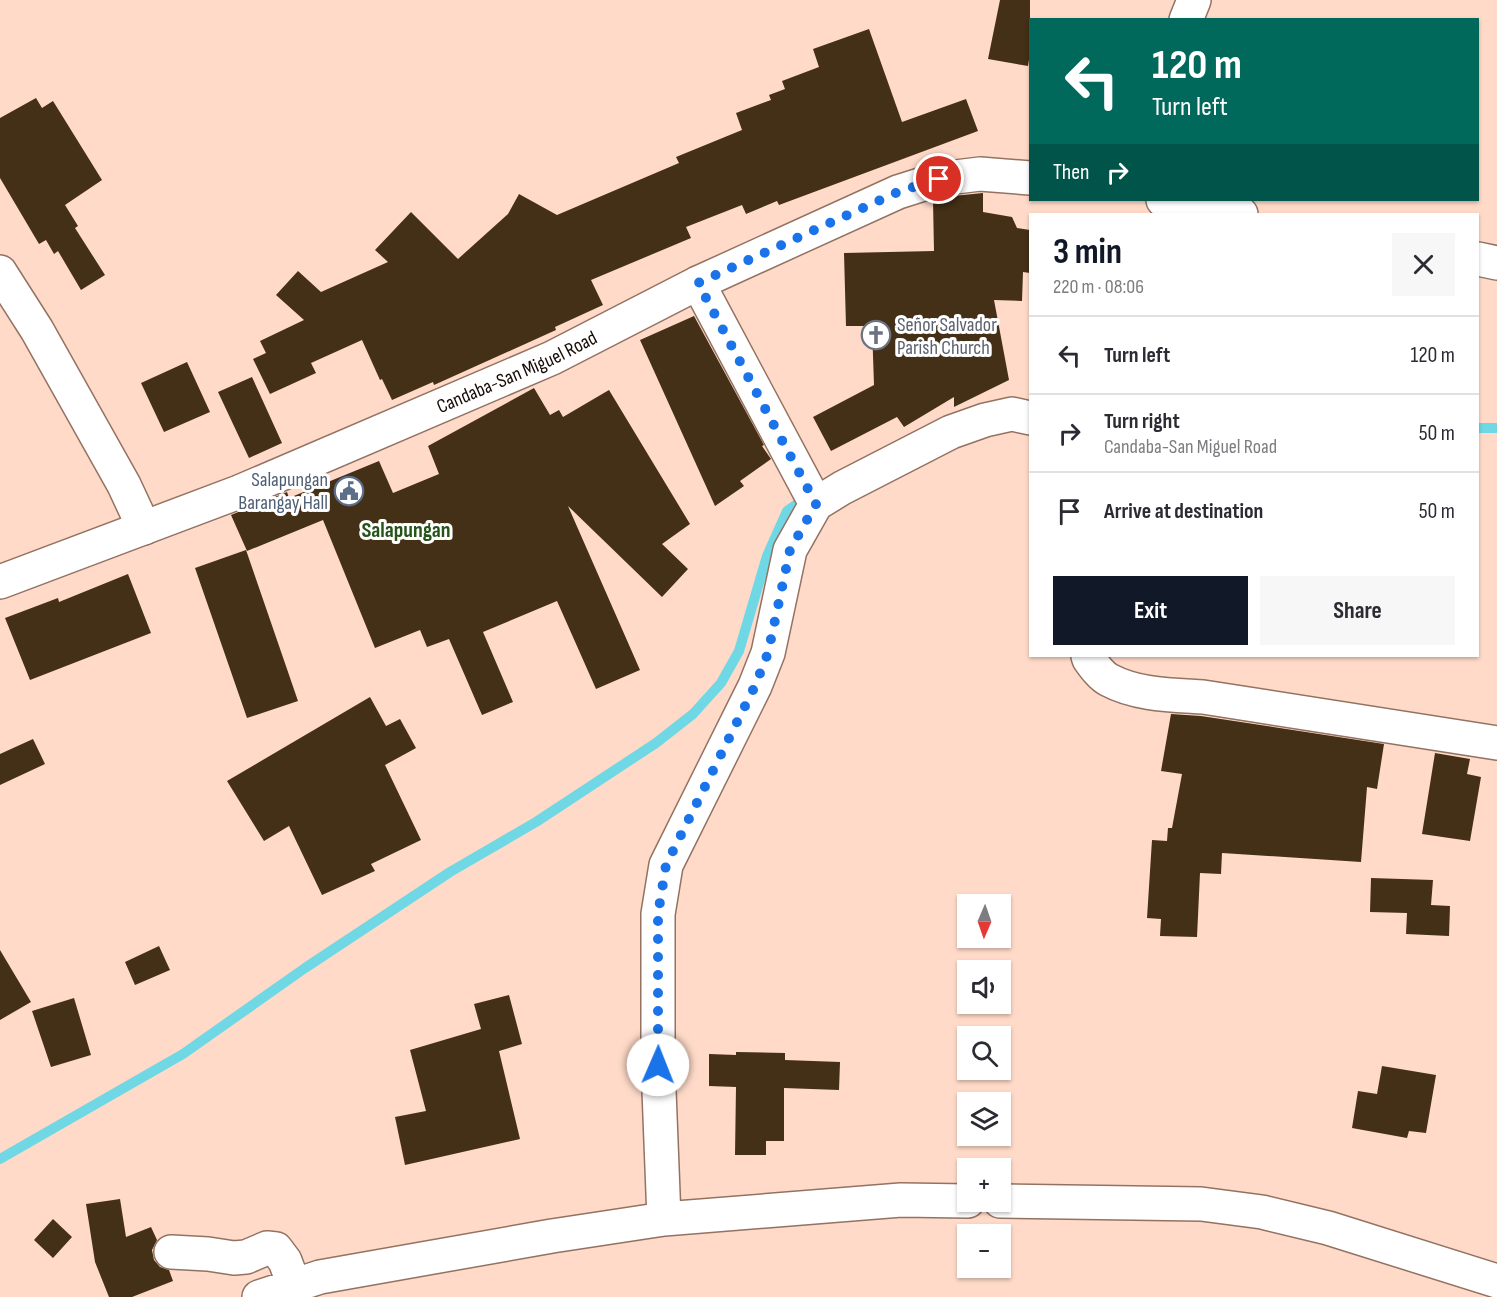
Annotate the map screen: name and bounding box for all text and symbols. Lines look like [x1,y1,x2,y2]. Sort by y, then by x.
text: 120 m [1152,40,1242,91]
icon: left [1053,42,1131,120]
text: Turn left [1152,91,1228,123]
pin [913,153,964,204]
icon: right [1101,156,1134,189]
text: Then [1053,159,1089,186]
icon: arrive [922,162,955,195]
text: 3 min [1053,231,1122,274]
button: close [1392,233,1455,296]
text: 220 m · 08:06 [1053,275,1144,299]
place label: Señor Salvador Parish Church [897,313,997,360]
church icon: Señor Salvador Parish Church [860,319,892,351]
street label: Candaba-San Miguel Road [433,326,601,419]
icon: left [1053,339,1086,372]
text: Turn left [1104,342,1170,369]
text: 120 m [1411,342,1455,369]
text: Turn right [1104,408,1180,435]
icon: right [1053,417,1086,450]
text: 50 m [1419,420,1455,447]
text: Candaba-San Miguel Road [1104,435,1277,459]
place label: Salapungan Barangay Hall [238,468,328,515]
public building icon: Salapungan Barangay Hall [333,475,365,507]
icon: arrive [1053,495,1086,528]
text: Arrive at destination [1104,498,1263,525]
text: 50 m [1419,498,1455,525]
district label: Salapungan [361,517,451,544]
button: Exit [1053,576,1248,645]
button: Share [1260,576,1455,645]
north arrow [957,894,1011,948]
map controls [957,894,1011,1278]
button: sound [957,960,1011,1014]
button: search [957,1026,1011,1080]
position arrow [626,1033,690,1097]
button: layers [957,1092,1011,1146]
button: + [957,1158,1011,1212]
button: − [957,1224,1011,1278]

